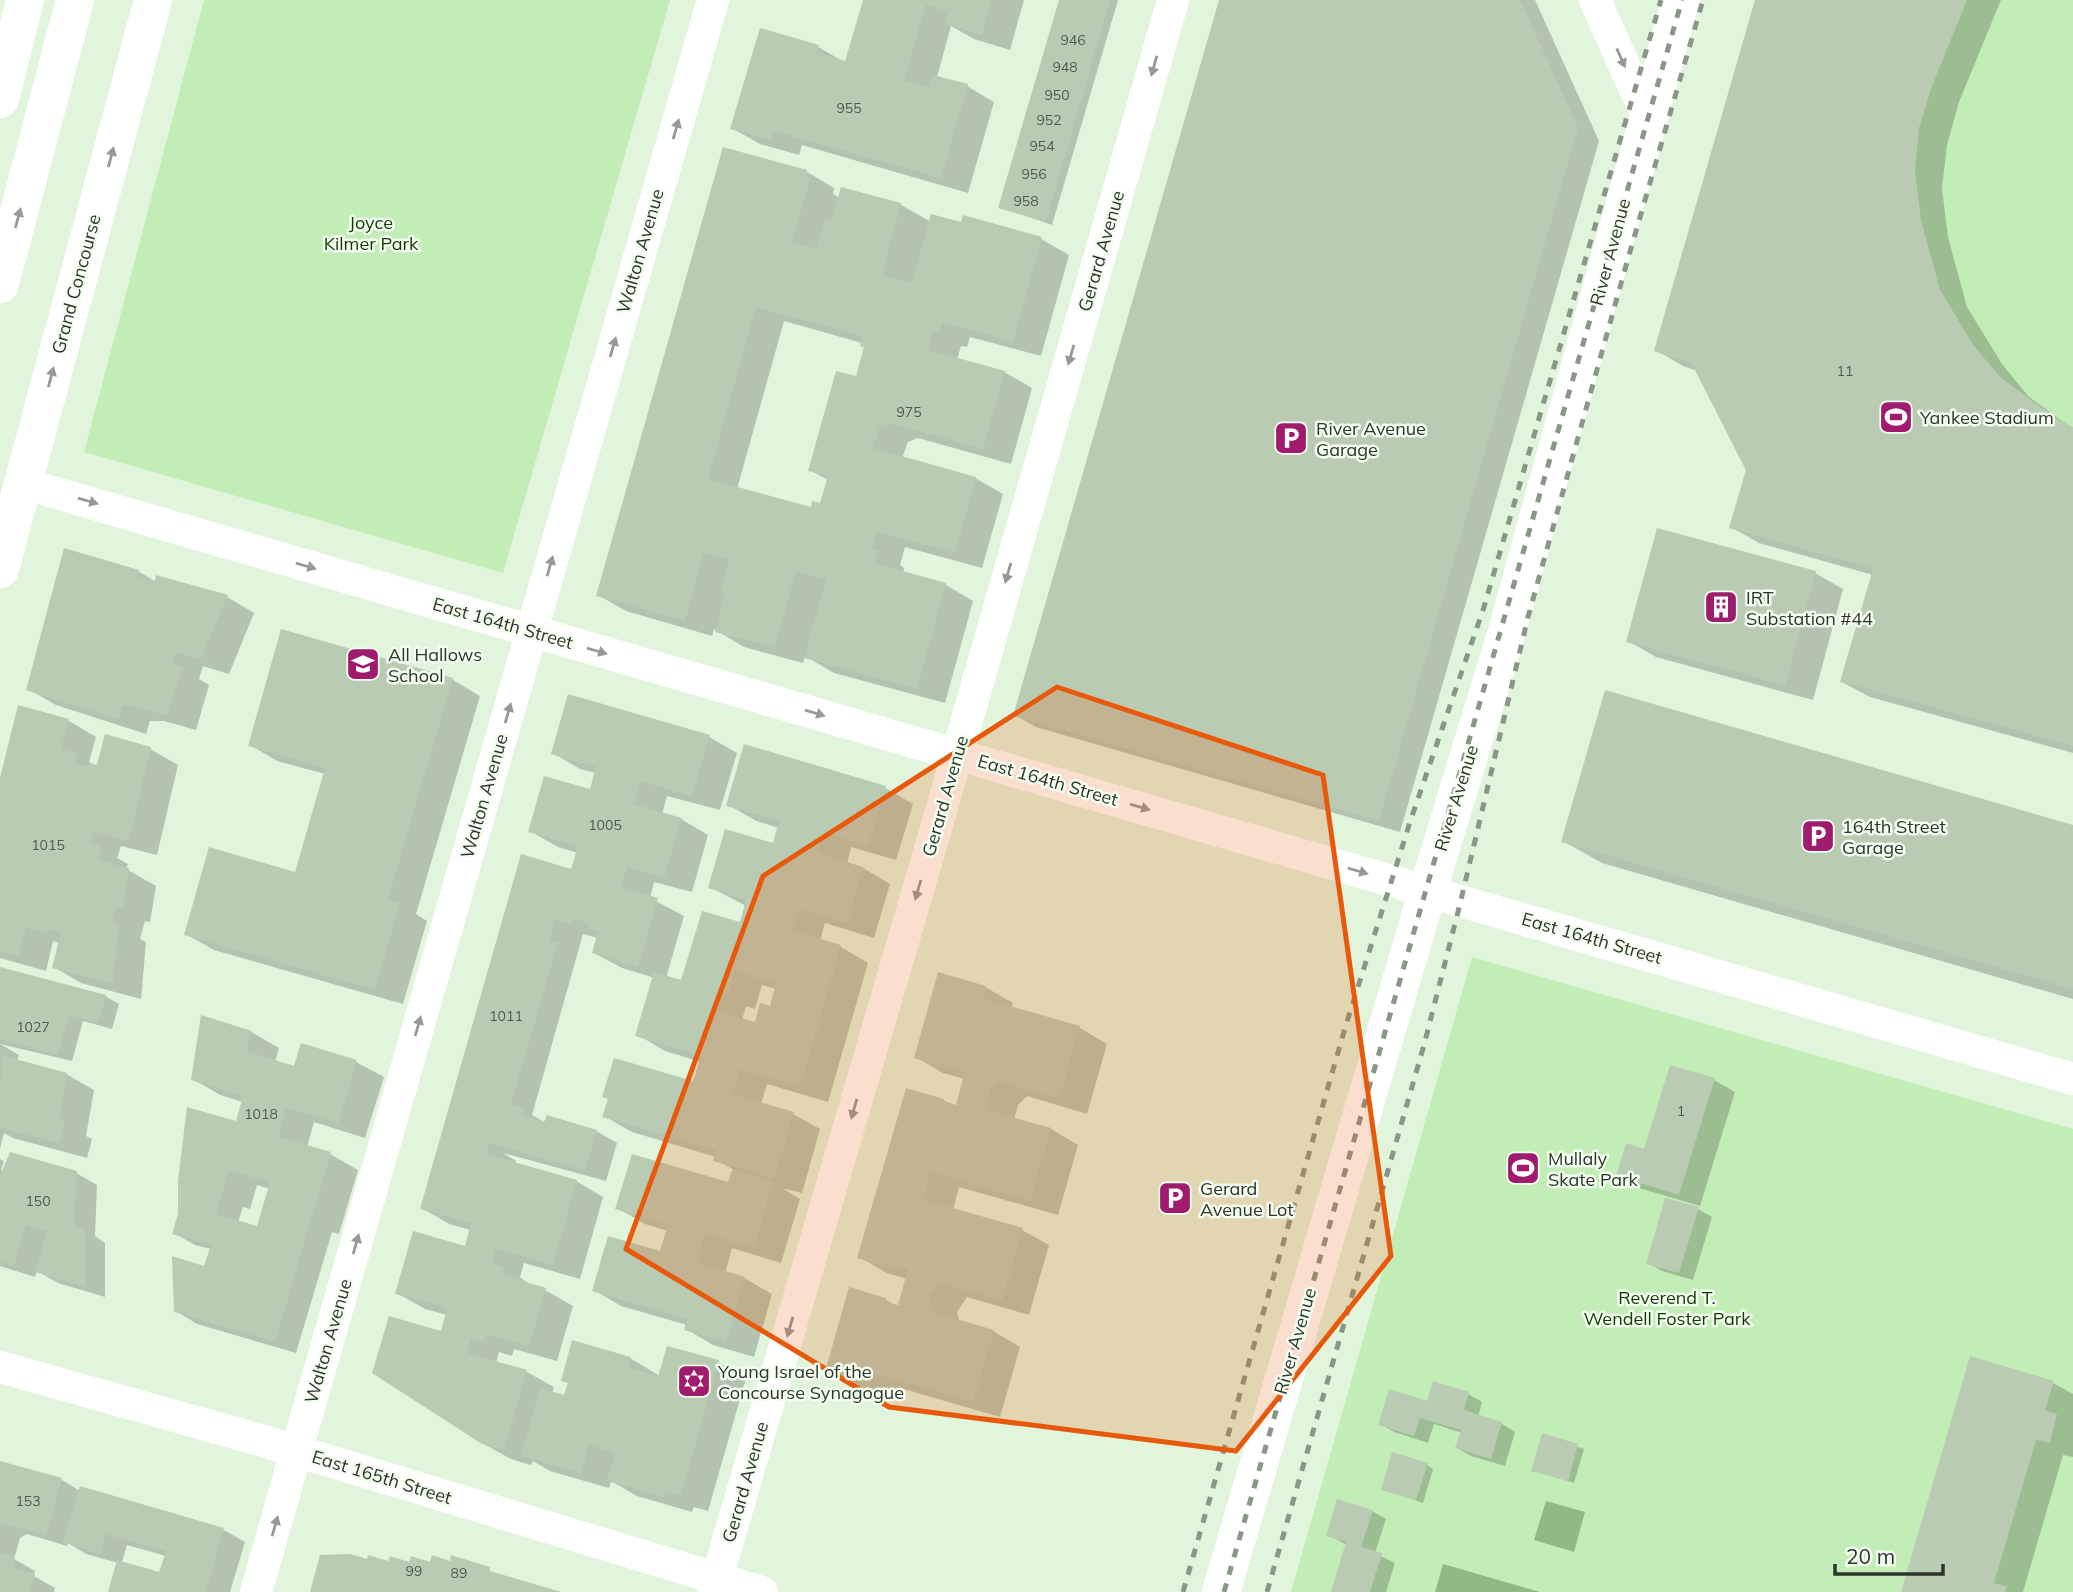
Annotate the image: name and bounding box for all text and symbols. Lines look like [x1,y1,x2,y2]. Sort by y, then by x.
house number: 946 [1060,31,1086,49]
one-way arrow [1615,48,1627,68]
one-way arrow [1149,55,1159,76]
house number: 948 [1052,58,1078,76]
house number: 950 [1044,86,1070,104]
house number: 955 [836,99,862,117]
house number: 952 [1036,111,1062,129]
one-way arrow [671,118,681,139]
house number: 954 [1029,137,1055,155]
one-way arrow [106,146,116,167]
house number: 956 [1021,165,1047,183]
street label: Walton Avenue [611,186,669,316]
street label: Gerard Avenue [1073,188,1129,314]
house number: 958 [1013,192,1039,210]
street label: River Avenue [1585,196,1635,308]
one-way arrow [13,207,23,228]
park label: Joyce Kilmer Park [324,211,419,255]
street label: Grand Concourse [46,212,106,356]
one-way arrow [608,337,618,358]
one-way arrow [1066,345,1076,366]
house number: 11 [1837,362,1853,380]
one-way arrow [46,365,57,387]
sports icon: Yankee Stadium [1877,398,1915,436]
house number: 975 [896,403,922,421]
place label: Yankee Stadium [1919,406,2054,429]
place label: River Avenue Garage [1316,417,1426,461]
parking icon: River Avenue Garage [1272,419,1310,457]
one-way arrow [78,497,99,507]
one-way arrow [545,555,556,577]
one-way arrow [296,561,317,571]
one-way arrow [1003,563,1013,584]
place label: IRT Substation #44 [1746,586,1873,630]
building icon: IRT Substation #44 [1702,588,1740,626]
street label: East 164th Street [430,592,576,654]
place label: All Hallows School [388,643,482,687]
school or university icon: All Hallows School [344,645,382,683]
one-way arrow [586,646,607,656]
one-way arrow [503,702,514,724]
one-way arrow [805,709,826,719]
street label: Walton Avenue [455,731,513,861]
street label: Gerard Avenue [917,733,973,859]
street label: River Avenue [1429,742,1483,854]
street label: East 164th Street [975,749,1121,811]
one-way arrow [1129,802,1151,813]
place label: 164th Street Garage [1842,815,1946,859]
house number: 1005 [588,816,622,834]
parking icon: 164th Street Garage [1799,817,1837,855]
house number: 1015 [31,836,65,854]
one-way arrow [1348,866,1369,876]
one-way arrow [913,880,923,901]
street label: East 164th Street [1519,907,1665,969]
house number: 1011 [489,1007,523,1025]
one-way arrow [414,1015,424,1036]
house number: 1027 [16,1018,50,1036]
one-way arrow [849,1098,859,1119]
house number: 1 [1677,1102,1685,1120]
house number: 1018 [244,1105,278,1123]
place label: Mullaly Skate Park [1548,1147,1639,1191]
sports icon: Mullaly Skate Park [1504,1149,1542,1187]
place label: Gerard Avenue Lot [1200,1177,1294,1221]
parking icon: Gerard Avenue Lot [1156,1179,1194,1217]
house number: 150 [25,1192,51,1210]
one-way arrow [351,1234,361,1255]
street label: Walton Avenue [299,1276,357,1406]
street label: River Avenue [1269,1285,1321,1397]
park label: Reverend T. Wendell Foster Park [1583,1286,1751,1330]
one-way arrow [785,1317,795,1338]
place label: Young Israel of the Concourse Synagogue [717,1360,904,1404]
synagogue icon: Young Israel of the Concourse Synagogue [675,1362,713,1400]
street label: Gerard Avenue [717,1419,773,1545]
street label: East 165th Street [309,1445,455,1509]
house number: 153 [15,1492,41,1510]
one-way arrow [270,1516,280,1537]
scale bar [1835,1532,1944,1576]
text: 20 m [1846,1543,1895,1569]
house number: 99 [406,1562,422,1580]
house number: 89 [451,1564,467,1582]

